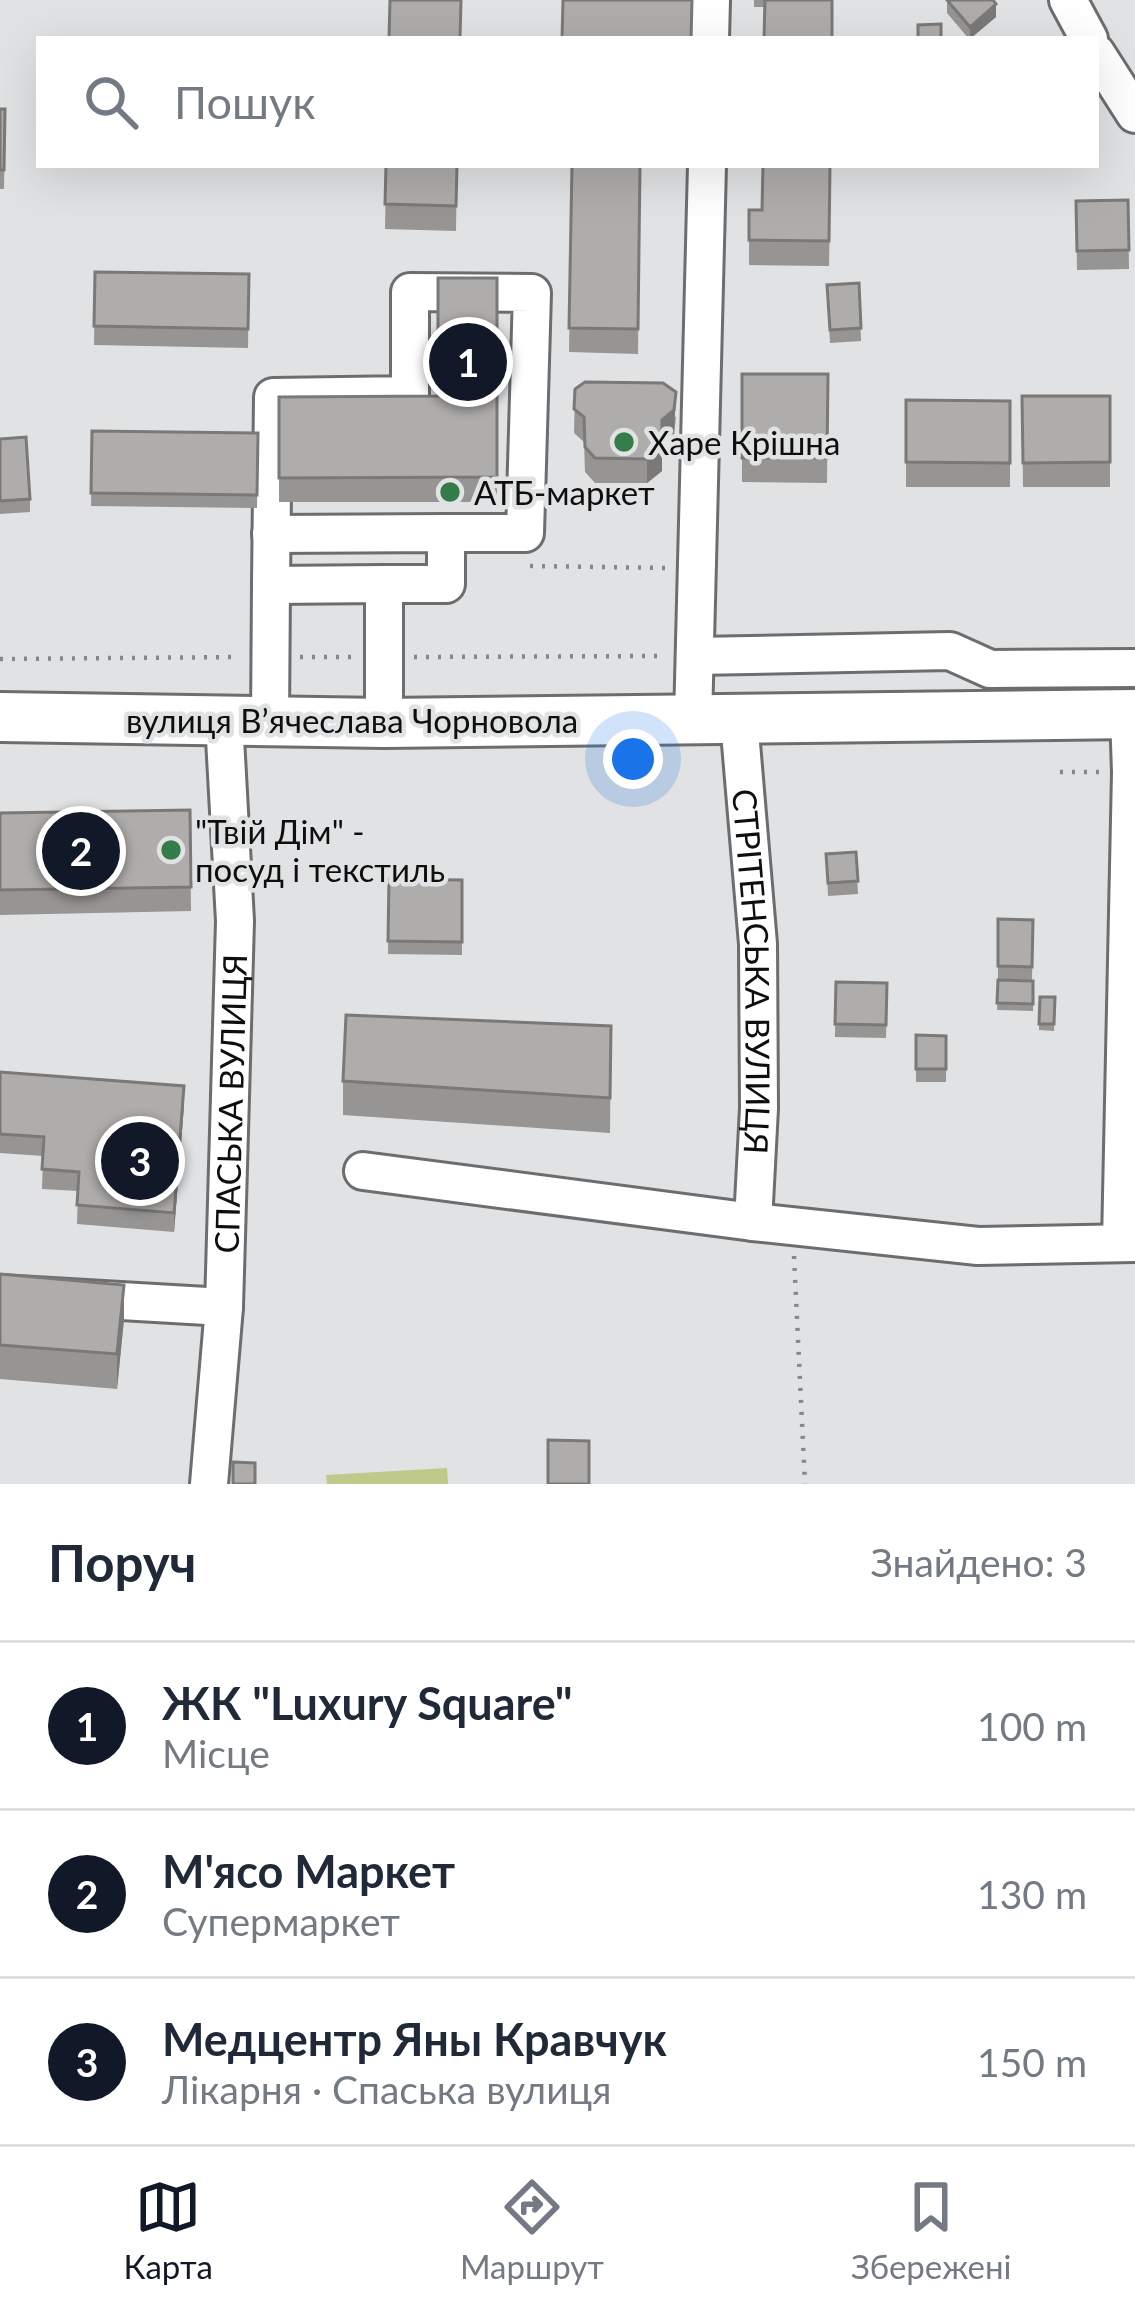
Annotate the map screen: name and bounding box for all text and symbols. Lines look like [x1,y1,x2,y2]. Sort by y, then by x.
search box [36,36,1099,168]
icon: search [78,69,144,135]
text: Пошук [174,75,315,129]
pin: 1 [429,317,507,407]
place label: Харе Крішна [648,422,840,462]
marker: Харе Крішна [611,429,637,455]
place label: АТБ-маркет [474,472,655,512]
marker: АТБ-маркет [437,479,463,505]
street label: вулиця Вʼячеслава Чорновола [126,700,578,740]
your location [603,729,663,789]
street label: СТРІТЕНСЬКА ВУЛИЦЯ [725,787,779,1155]
pin: 2 [42,806,120,896]
place label: "Твій Дім" - посуд і текстиль [195,811,445,889]
marker: "Твій Дім" - посуд і текстиль [158,837,184,863]
street label: СПАСЬКА ВУЛИЦЯ [206,953,254,1254]
pin: 3 [101,1116,179,1206]
text: Поруч [48,1532,197,1593]
text: Знайдено: 3 [870,1539,1087,1585]
text: ЖК "Luxury Square" [162,1676,573,1730]
text: 1 [76,1703,98,1749]
text: 100 m [977,1703,1087,1749]
text: Місце [162,1730,270,1776]
text: М'ясо Маркет [162,1844,455,1898]
text: 2 [76,1871,98,1917]
text: 130 m [977,1871,1087,1917]
text: Супермаркет [162,1898,400,1944]
text: Медцентр Яны Кравчук [162,2012,667,2066]
text: 3 [76,2039,98,2085]
text: 150 m [977,2039,1087,2085]
text: Лікарня · Спаська вулиця [162,2066,611,2112]
tab: Карта [124,2174,213,2286]
tab: Маршрут [460,2174,604,2286]
tab: Збережені [851,2174,1011,2286]

